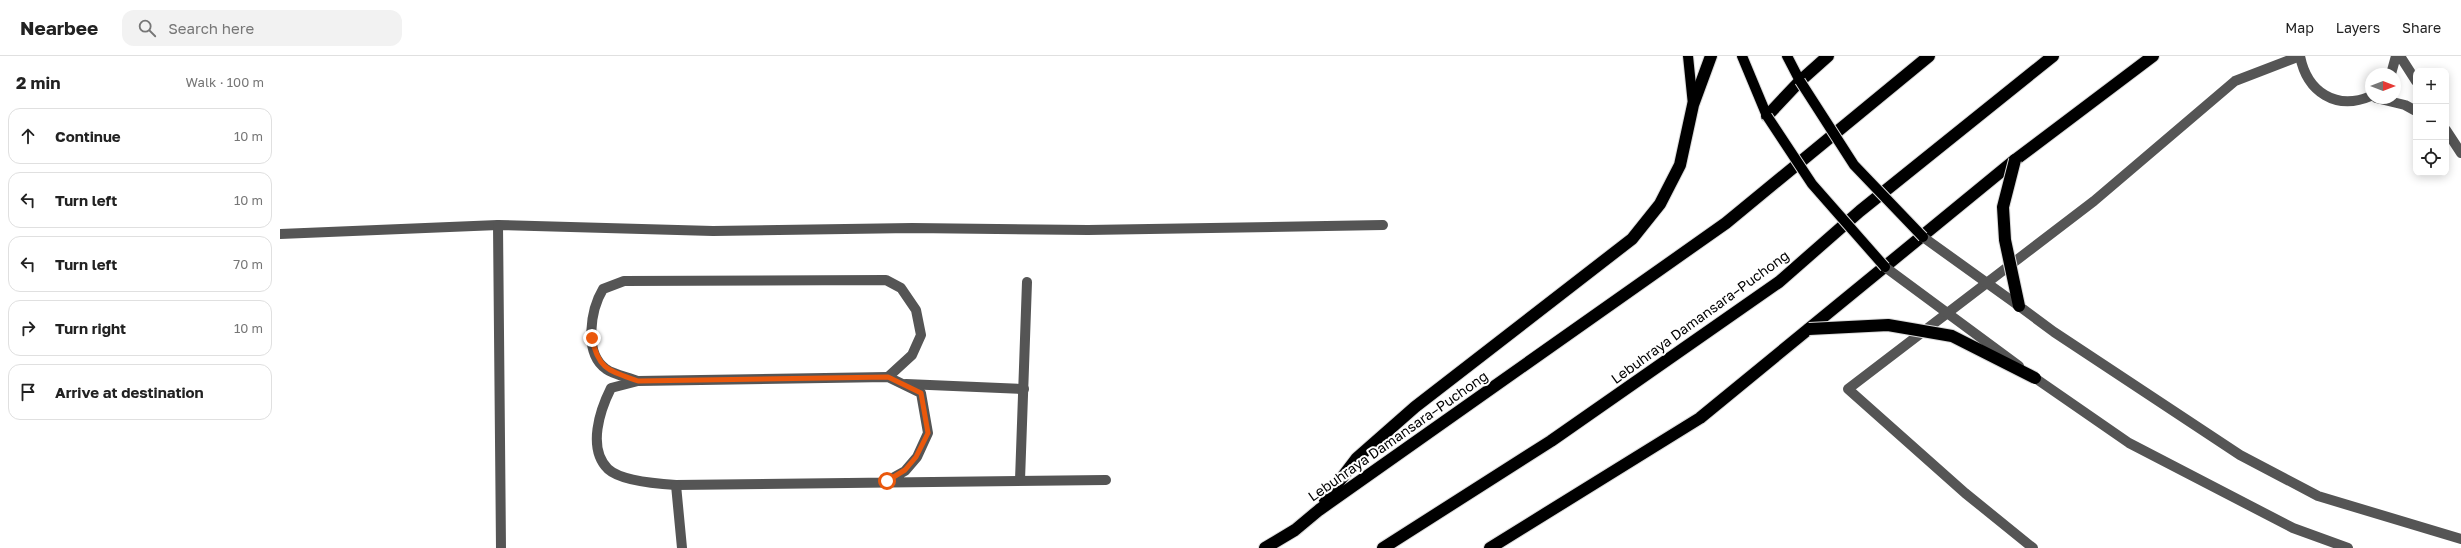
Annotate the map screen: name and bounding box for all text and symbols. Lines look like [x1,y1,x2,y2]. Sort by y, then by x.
search box [122,10,402,46]
text: Nearbee [20,16,98,39]
icon: search [136,17,158,39]
text: Search here [168,19,254,37]
text: Map [2285,19,2314,36]
text: Layers [2336,19,2380,36]
text: Share [2402,19,2441,36]
north arrow [2365,68,2401,104]
map controls [2413,68,2449,176]
button: + [2413,68,2449,104]
text: 2 min [16,72,60,93]
text: Walk · 100 m [186,74,264,90]
button: − [2413,104,2449,140]
icon: ahead [17,125,39,147]
text: Continue [55,127,121,145]
text: 10 m [234,128,263,144]
button: locate [2413,140,2449,176]
icon: left [17,189,39,211]
text: Turn left [55,191,117,209]
text: 10 m [234,192,263,208]
street label: Lebuhraya Damansara–Puchong [1608,246,1792,387]
icon: left [17,253,39,275]
text: Turn left [55,255,117,273]
text: 70 m [233,256,263,272]
icon: right [17,317,39,339]
text: Turn right [55,319,126,337]
text: 10 m [234,320,263,336]
route end [583,329,601,347]
street label: Lebuhraya Damansara–Puchong [1305,367,1491,504]
icon: arrive [17,381,39,403]
text: Arrive at destination [55,383,204,401]
route start [878,472,896,490]

